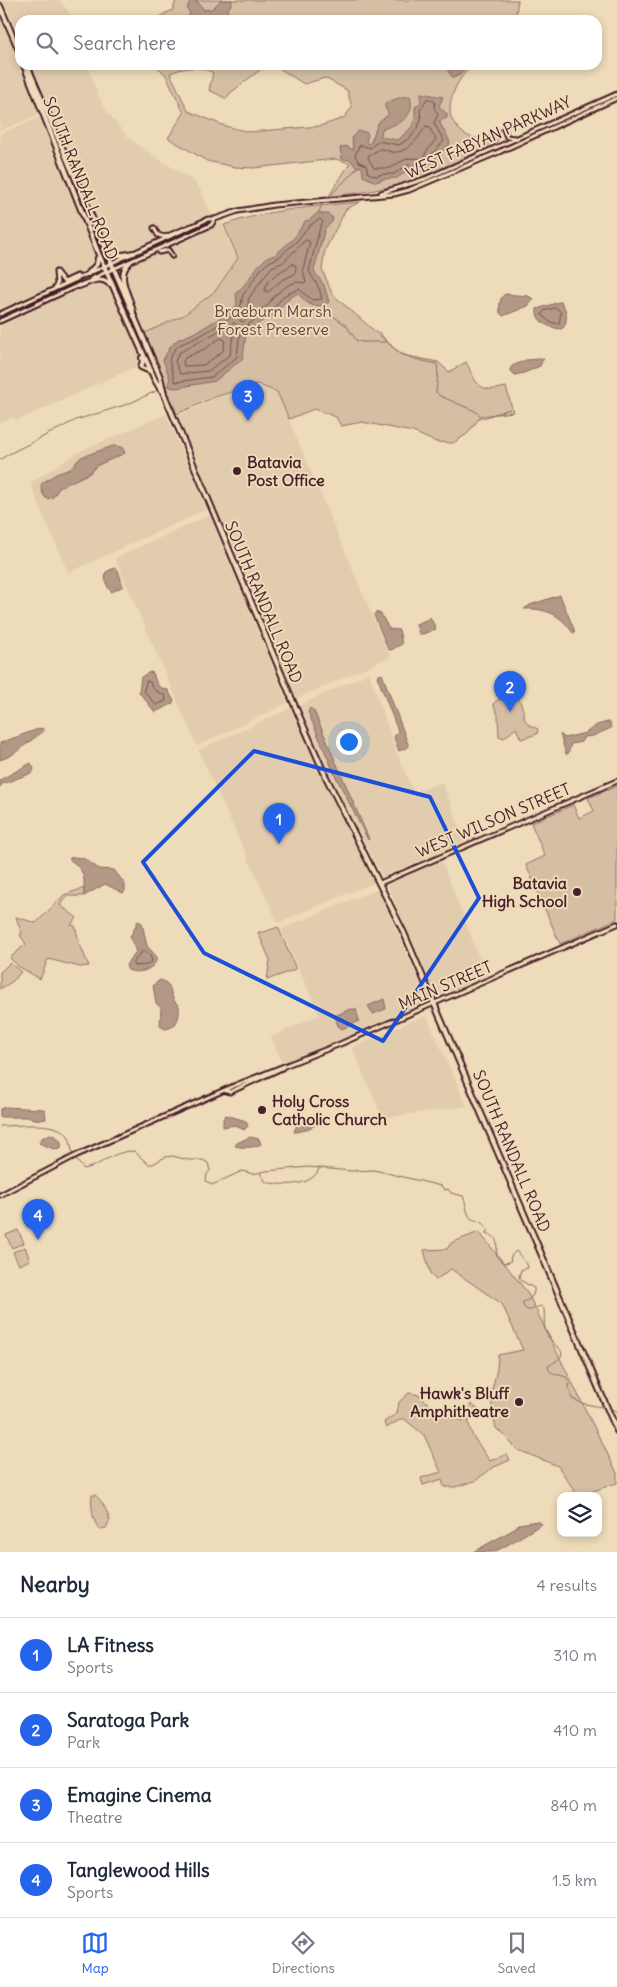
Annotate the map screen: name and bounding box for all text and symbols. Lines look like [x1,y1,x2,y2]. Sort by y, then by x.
search box [15,15,602,70]
icon: search [33,29,61,57]
text: Search here [73,31,176,55]
street label: WEST FABYAN PARKWAY [402,91,574,183]
street label: SOUTH RANDALL ROAD [39,93,123,263]
park label: Braeburn Marsh Forest Preserve [214,301,332,339]
pin: 3 [232,380,264,421]
place label: Batavia Post Office [247,452,325,490]
marker: Batavia Post Office [231,465,243,477]
street label: SOUTH RANDALL ROAD [221,518,307,686]
pin: 2 [494,671,526,712]
your location [336,729,362,755]
street label: WEST WILSON STREET [413,778,573,862]
pin: 1 [263,803,295,844]
place label: Batavia High School [482,873,567,912]
marker: Batavia High School [571,886,583,898]
street label: MAIN STREET [395,956,495,1014]
street label: SOUTH RANDALL ROAD [469,1067,555,1235]
place label: Holy Cross Catholic Church [272,1091,387,1129]
marker: Holy Cross Catholic Church [256,1104,268,1116]
pin: 4 [22,1199,54,1240]
place label: Hawk's Bluff Amphitheatre [410,1383,510,1422]
marker: Hawk's Bluff Amphitheatre [513,1396,525,1408]
map controls [557,1492,602,1537]
button: layers [557,1492,602,1537]
text: Nearby [20,1571,90,1598]
text: 4 results [536,1575,597,1595]
text: LA Fitness [67,1633,154,1657]
text: 1 [33,1645,39,1665]
text: 310 m [553,1645,597,1665]
text: Sports [67,1657,113,1677]
text: Saratoga Park [67,1708,189,1732]
text: 2 [32,1720,40,1740]
text: 410 m [553,1720,597,1740]
text: Park [67,1732,100,1752]
text: Emagine Cinema [67,1783,212,1807]
text: 3 [31,1795,41,1815]
text: 840 m [550,1795,597,1815]
text: Theatre [67,1807,122,1827]
text: Tanglewood Hills [67,1858,210,1882]
text: 4 [31,1870,41,1890]
text: 1.5 km [552,1870,597,1890]
text: Sports [67,1882,113,1902]
tab: Map [81,1929,109,1977]
tab: Directions [272,1929,335,1977]
tab: Saved [497,1929,536,1977]

